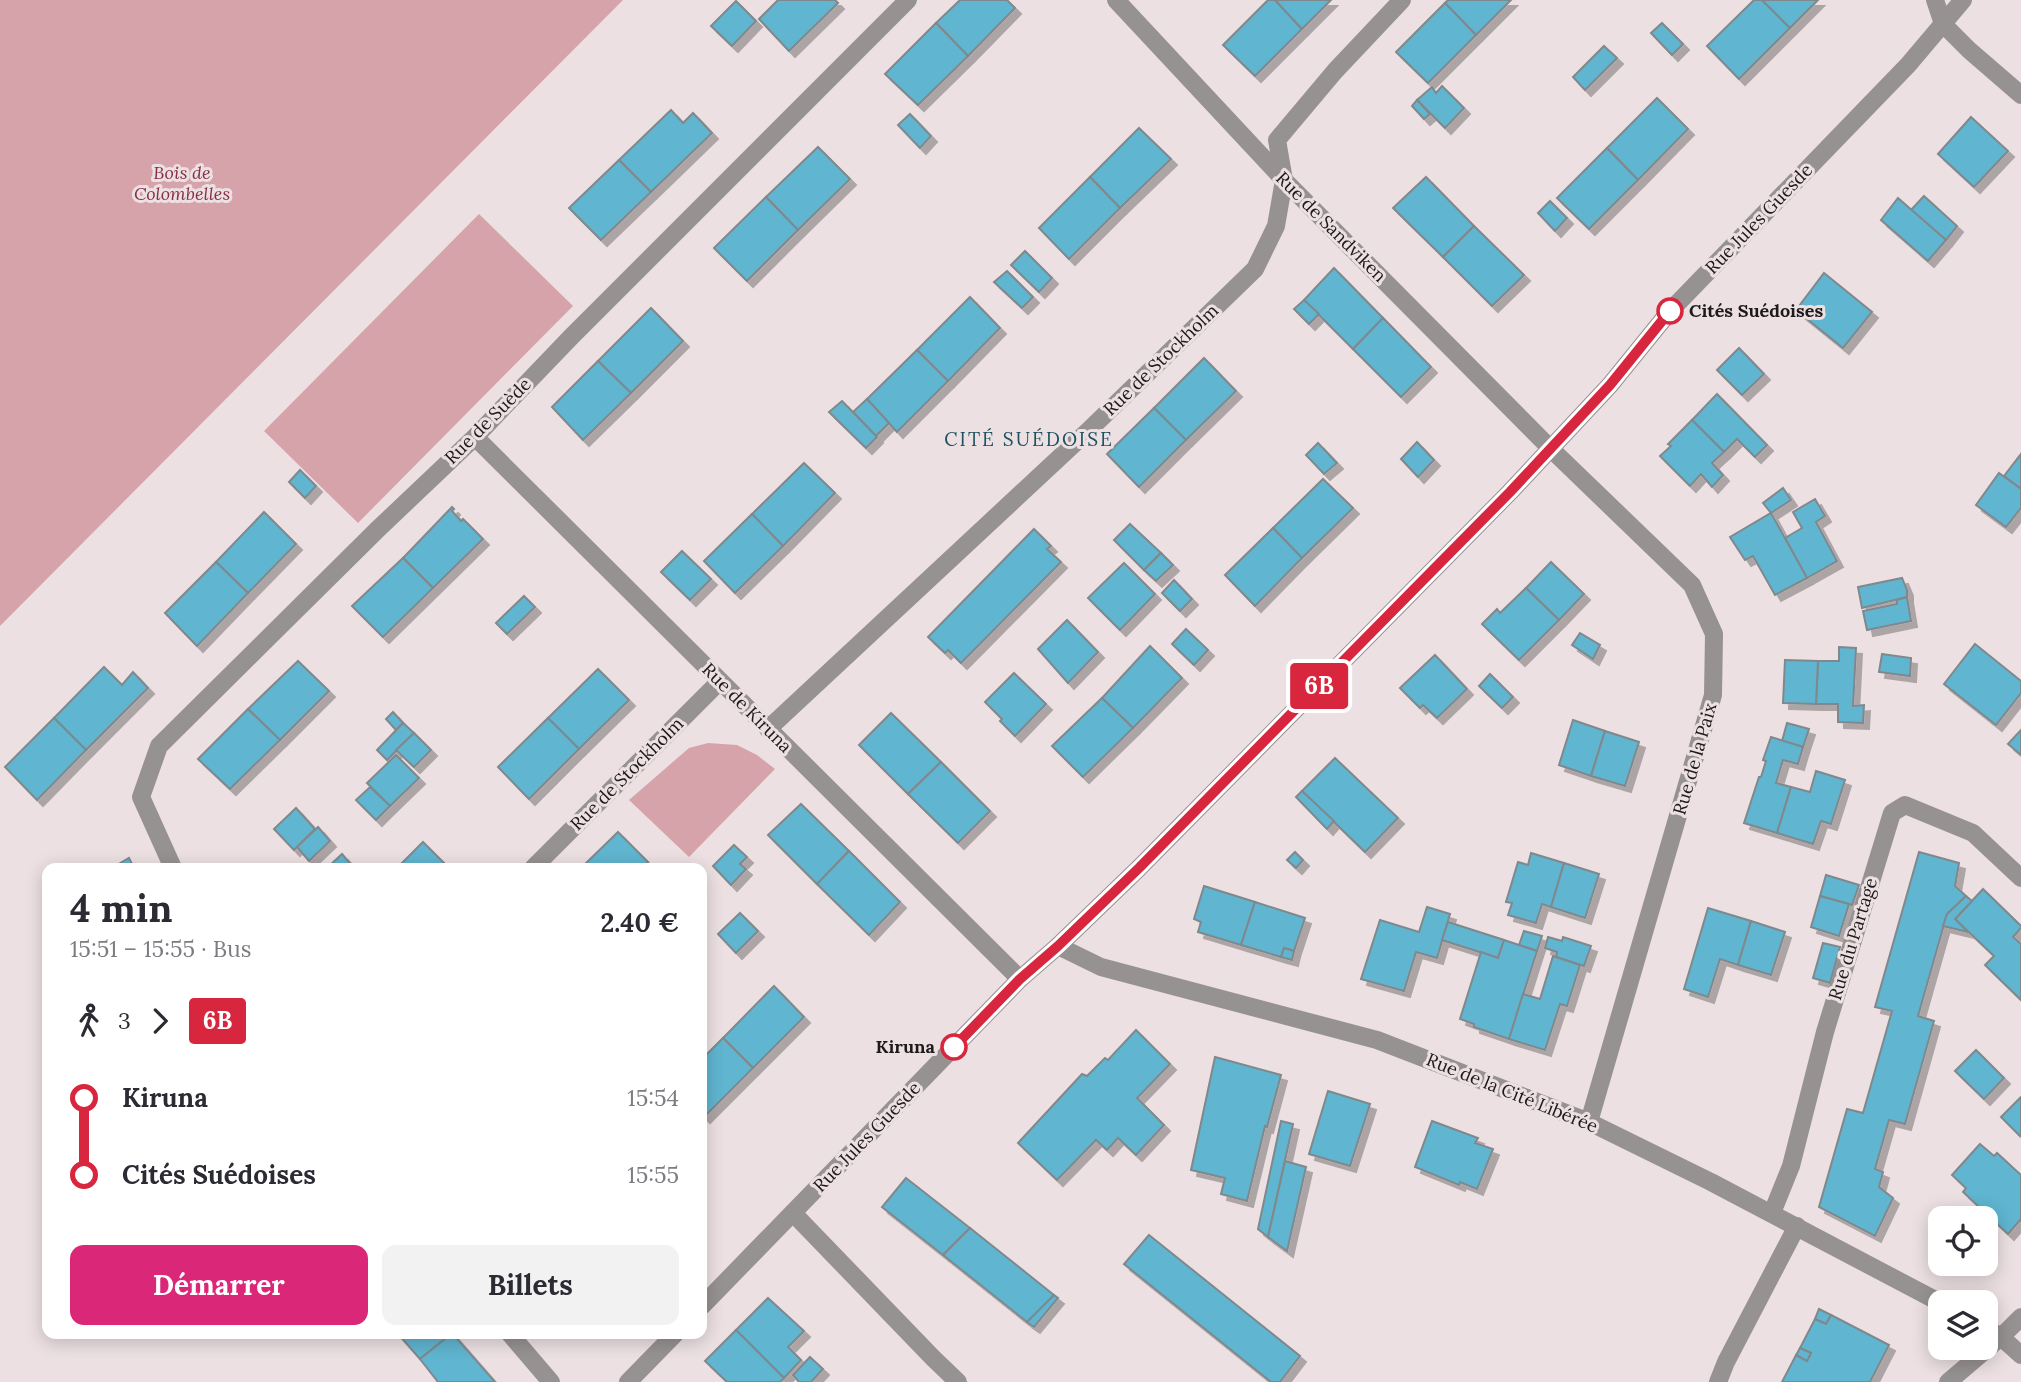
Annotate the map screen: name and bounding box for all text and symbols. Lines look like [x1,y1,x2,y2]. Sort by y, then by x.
street label: Rue Jules Guesde [1700,158,1817,279]
park label: Bois de Colombelles [134,161,230,205]
street label: Rue de Sandviken [1271,166,1392,287]
marker: Cités Suédoises [1657,298,1683,324]
street label: Rue de Stockholm [1098,299,1223,420]
place label: Cités Suédoises [1689,299,1823,322]
street label: Rue de Suède [440,372,536,469]
district label: CITÉ SUÉDOISE [944,427,1114,451]
street label: Rue de Kiruna [698,658,797,757]
line badge: 6B [1288,663,1350,709]
text: 6B [1304,670,1334,701]
street label: Rue de la Paix [1668,700,1722,817]
street label: Rue de Stockholm [565,712,688,835]
street label: Rue du Partage [1823,875,1882,1003]
text: 4 min [70,884,172,932]
text: 2.40 € [600,906,679,939]
text: 15:51 – 15:55 · Bus [70,934,251,963]
icon: walk [70,1002,108,1040]
icon: forward [141,1002,179,1040]
text: 6B [203,1005,232,1036]
text: 3 [118,1006,131,1035]
marker: Kiruna [941,1034,967,1060]
place label: Kiruna [876,1035,936,1058]
street label: Rue de la Cité Libérée [1423,1048,1601,1138]
street label: Rue Jules Guesde [808,1076,925,1197]
text: Kiruna [122,1081,208,1114]
text: 15:54 [627,1083,679,1112]
text: Cités Suédoises [122,1158,316,1191]
text: 15:55 [627,1160,679,1189]
map controls [1928,1206,1998,1360]
button: locate [1928,1206,1998,1276]
button: Démarrer [70,1245,368,1325]
button: Billets [382,1245,679,1325]
button: layers [1928,1290,1998,1360]

